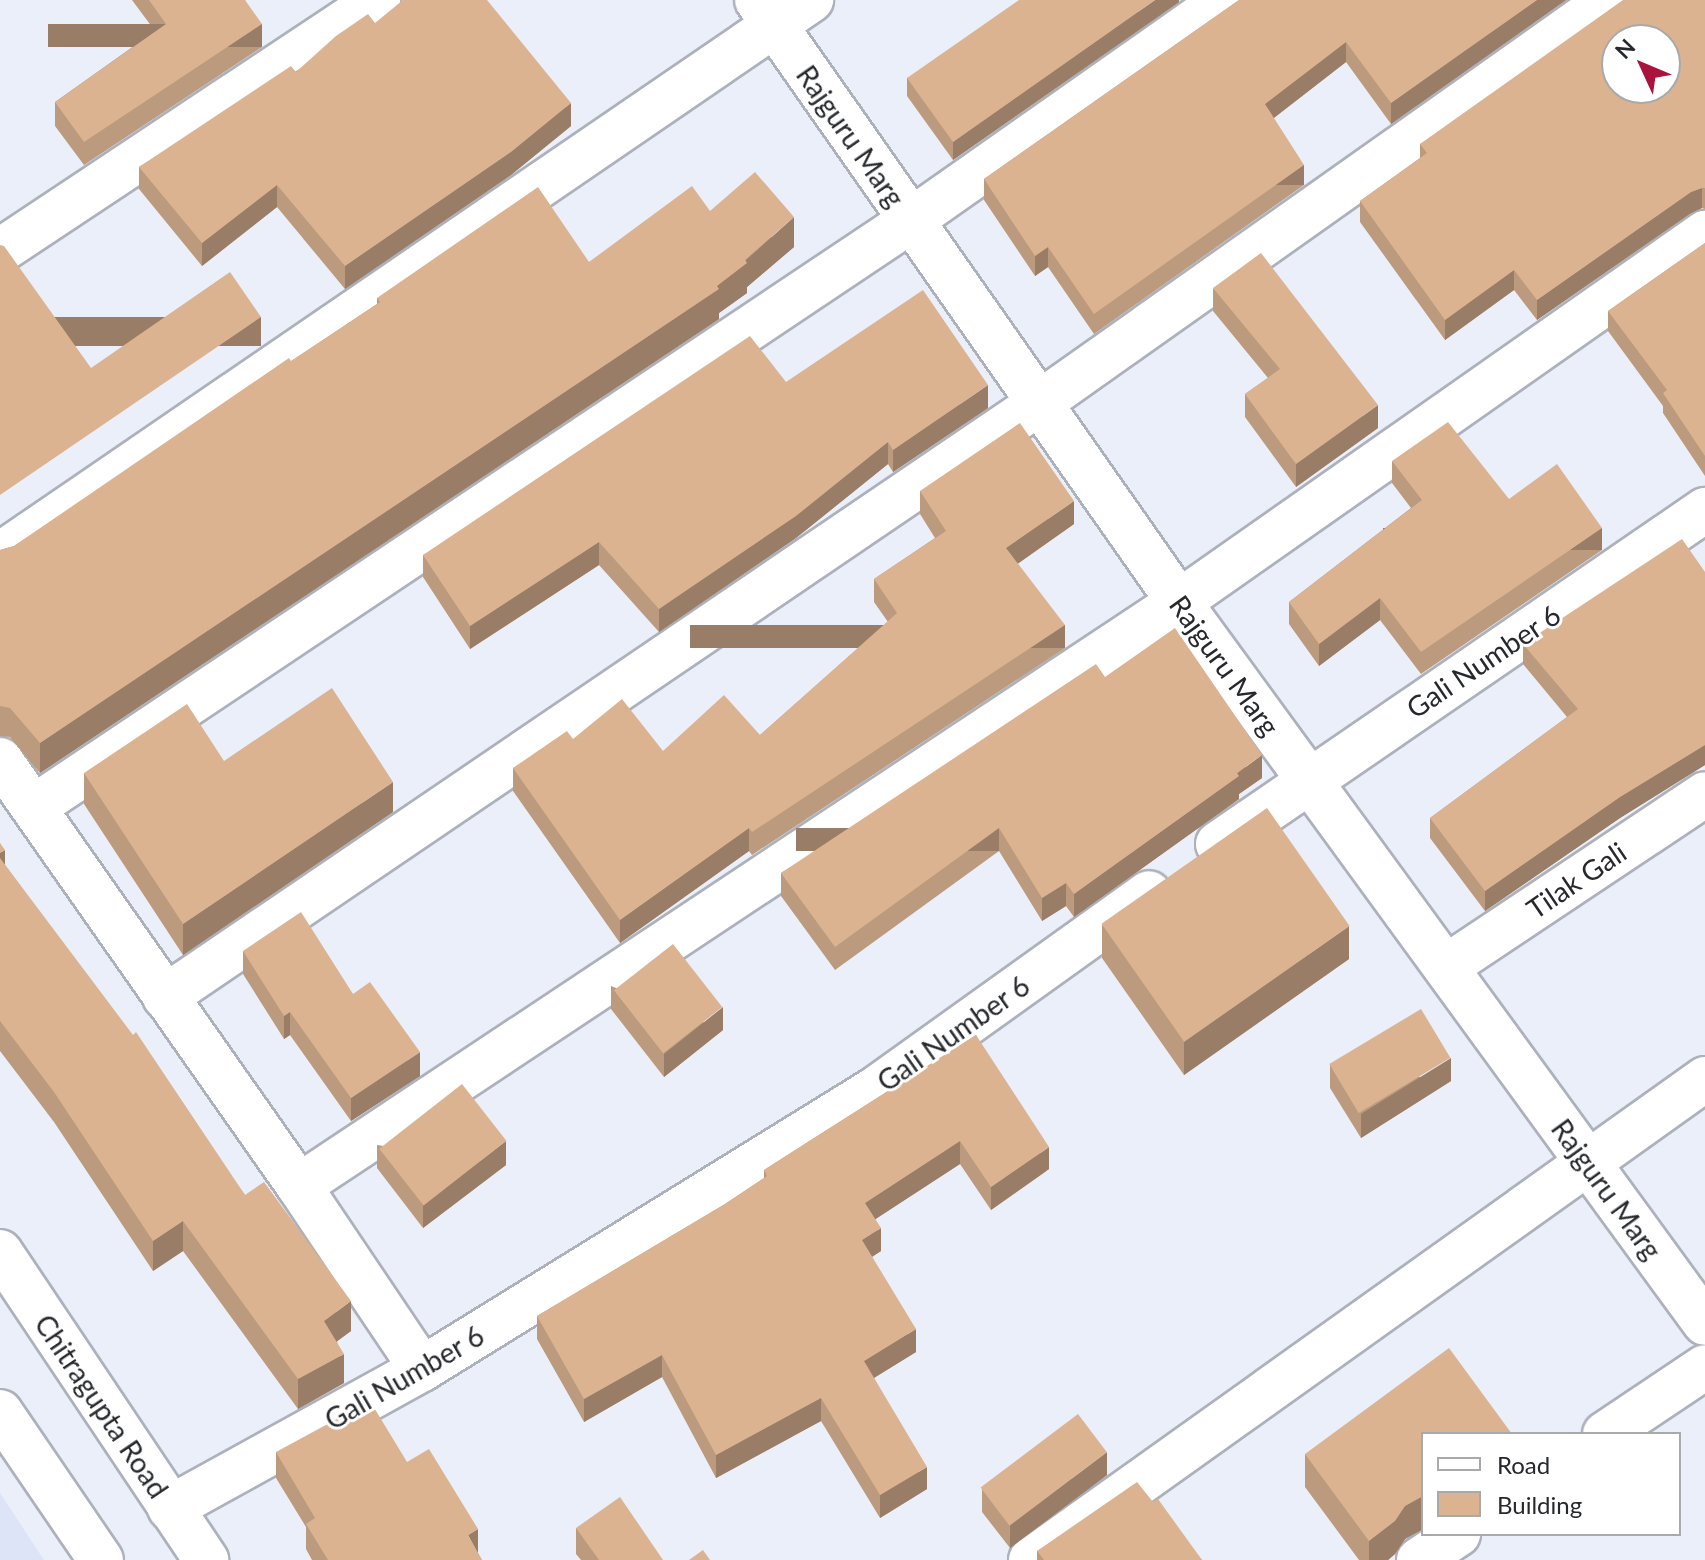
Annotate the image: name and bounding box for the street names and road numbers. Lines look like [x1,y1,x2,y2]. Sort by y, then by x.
street label: Rajguru Marg [790,59,912,213]
street label: Rajguru Marg [1163,588,1287,742]
street label: Gali Number 6 [1400,597,1566,725]
street label: Tilak Gali [1520,835,1632,925]
street label: Gali Number 6 [870,968,1036,1098]
street label: Rajguru Marg [1545,1112,1669,1266]
street label: Chitragupta Road [28,1308,176,1504]
street label: Gali Number 6 [318,1318,490,1436]

